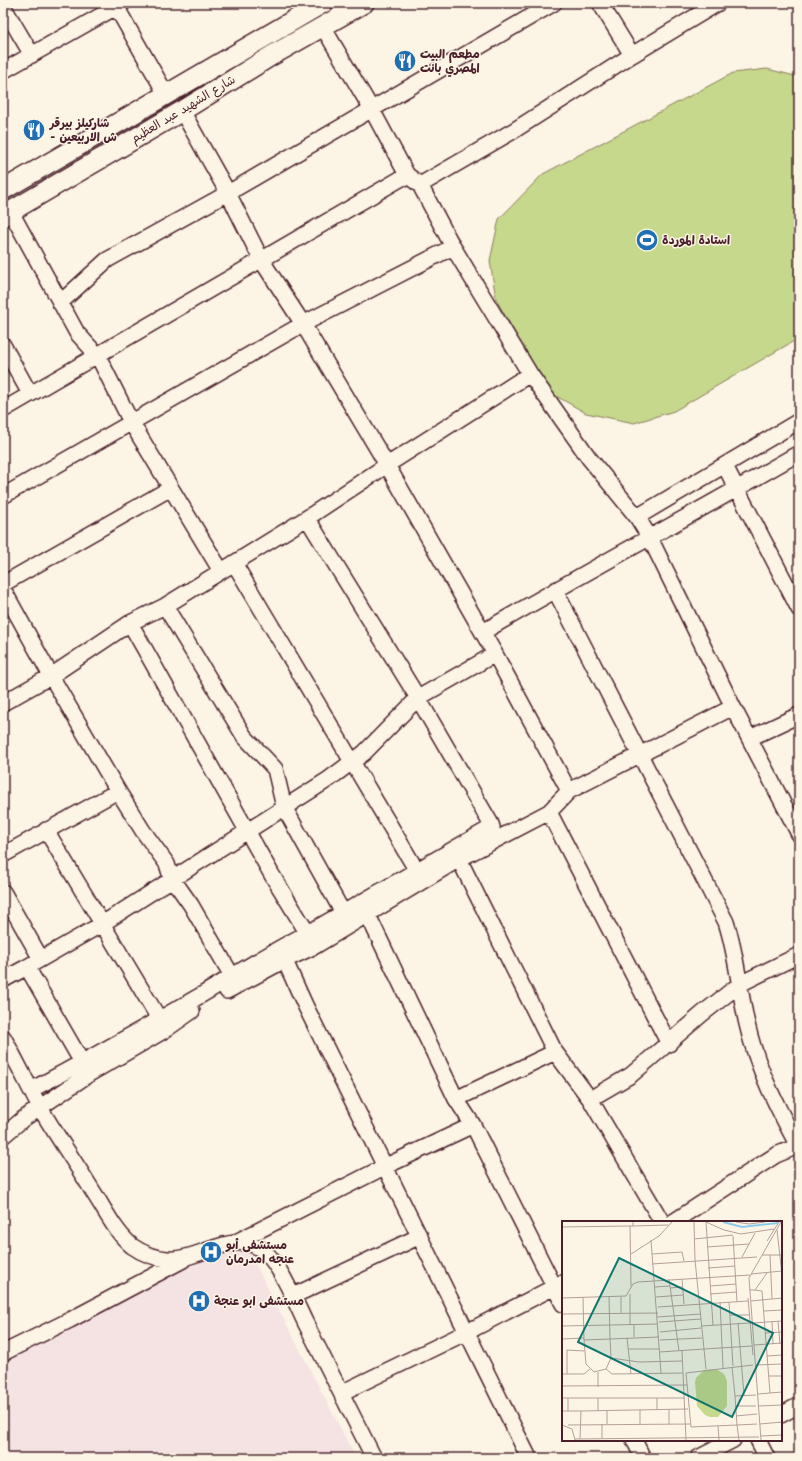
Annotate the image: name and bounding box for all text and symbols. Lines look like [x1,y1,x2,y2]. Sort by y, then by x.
place label: مطعم البيت المصري بانت [420,44,480,77]
restaurant icon: مطعم البيت المصري بانت [392,48,418,74]
street label: شارع الشهيد عبد العظيم [127,70,239,147]
place label: شاركيلز بيرقر - ش الاربيعين [49,113,117,145]
restaurant icon: شاركيلز بيرقر - ش الاربيعين [21,117,47,143]
sports icon: استادة الموردة [634,227,660,253]
place label: استادة الموردة [662,230,730,248]
inset map [562,1221,782,1441]
place label: مستشفى أبو عنجه امدرمان [225,1235,295,1267]
hospital icon: مستشفى أبو عنجه امدرمان [198,1239,224,1265]
hospital icon: مستشفى ابو عنجة [186,1288,212,1314]
place label: مستشفى ابو عنجة [214,1291,304,1309]

